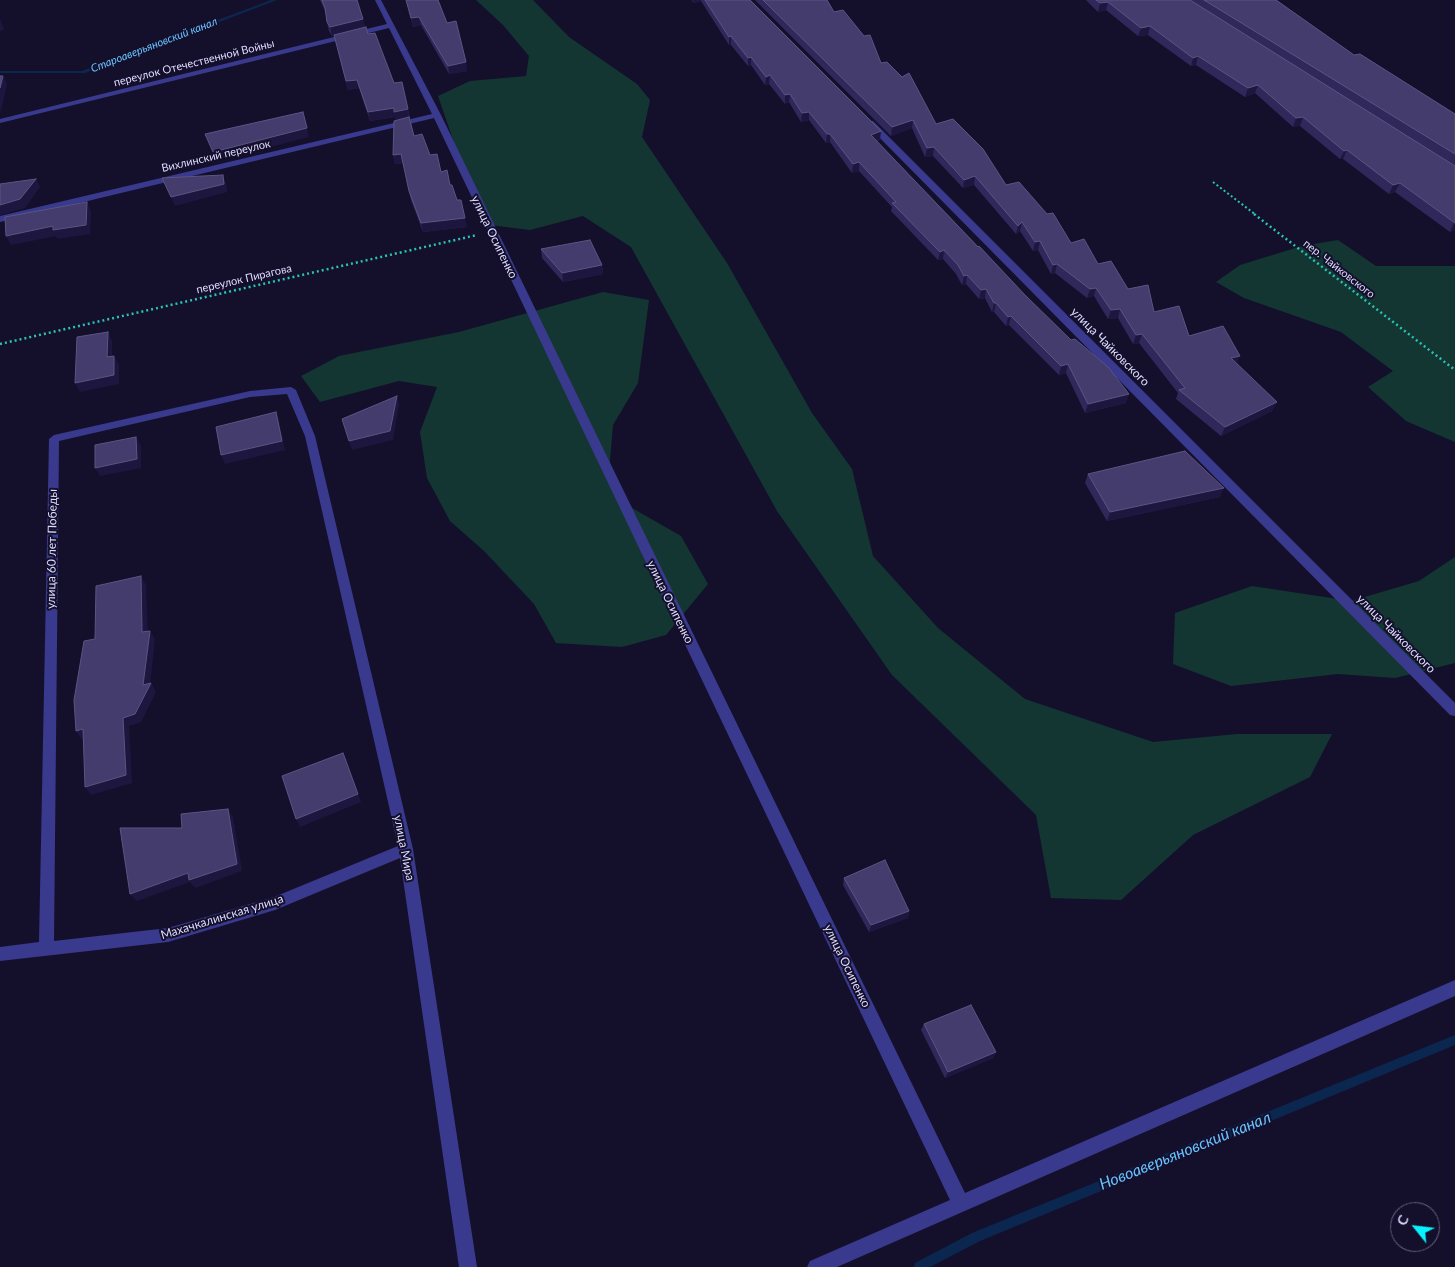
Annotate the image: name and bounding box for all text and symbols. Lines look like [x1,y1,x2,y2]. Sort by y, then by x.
water label: Староаверьяновский канал [89,15,219,75]
street label: переулок Отечественной Войны [112,37,276,89]
street label: Вихлинский переулок [160,137,272,175]
street label: улица Осипенко [468,193,520,281]
street label: пер. Чайковского [1301,237,1377,301]
street label: переулок Пирагова [195,262,293,296]
street label: улица Чайковского [1068,305,1152,389]
street label: улица 60 лет Победы [44,489,60,609]
street label: улица Осипенко [644,558,696,646]
street label: улица Чайковского [1354,592,1438,676]
street label: улица Мира [391,814,417,882]
street label: Махачкалинская улица [159,891,285,943]
street label: улица Осипенко [821,922,873,1010]
water label: Новоаверьяновский канал [1096,1108,1274,1194]
north arrow [1390,1202,1440,1252]
text: С [1393,1212,1412,1228]

